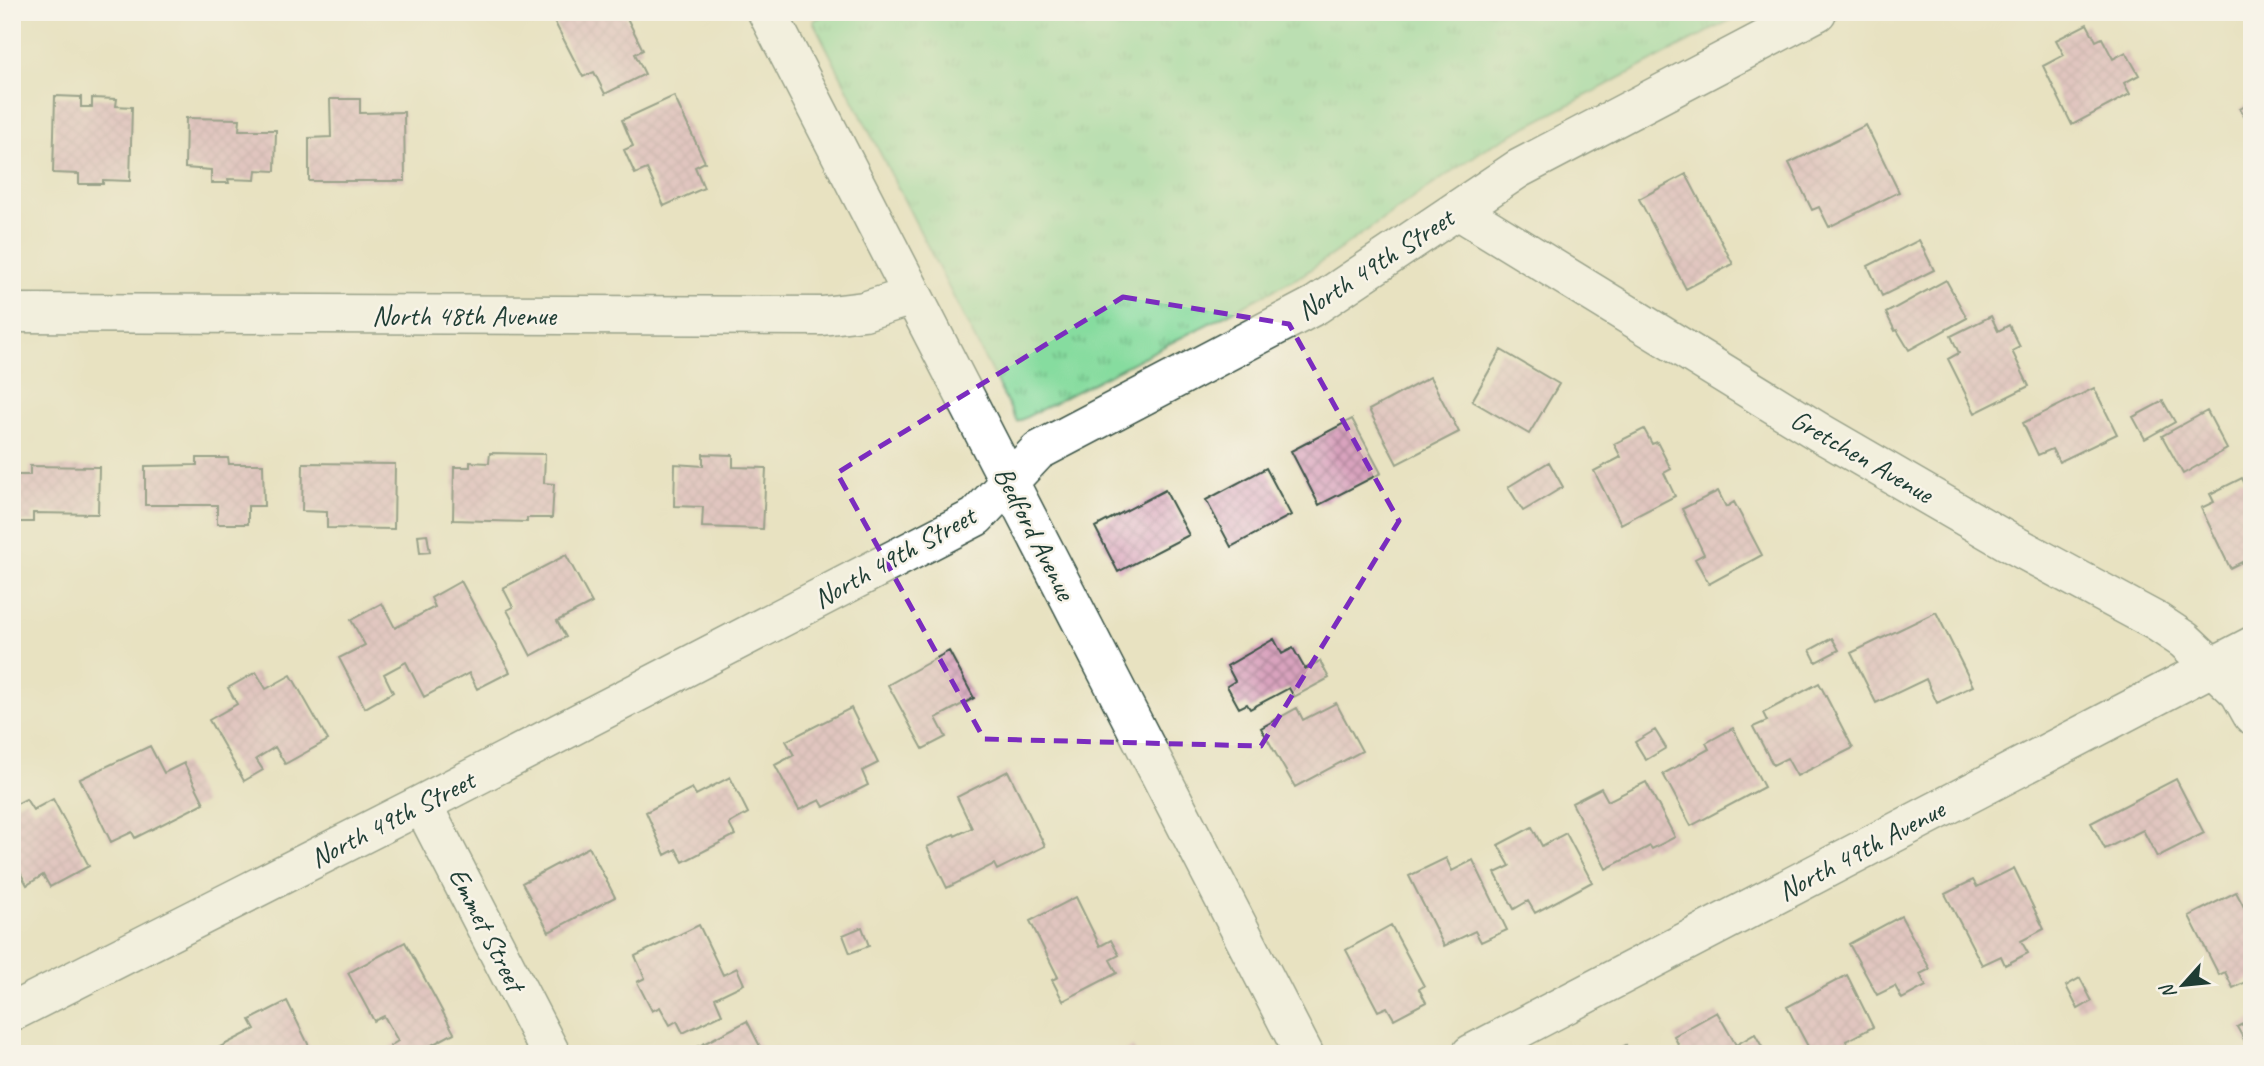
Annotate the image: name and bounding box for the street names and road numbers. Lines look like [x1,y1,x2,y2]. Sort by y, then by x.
street label: North 49th Street [1290,199,1462,328]
street label: North 48th Avenue [372,298,558,333]
street label: Gretchen Avenue [1785,401,1941,512]
street label: Bedford Avenue [986,460,1084,607]
street label: North 49th Street [807,497,984,616]
street label: North 49th Street [304,761,483,875]
street label: North 49th Avenue [1772,790,1952,909]
street label: Emmet Street [441,861,535,1000]

